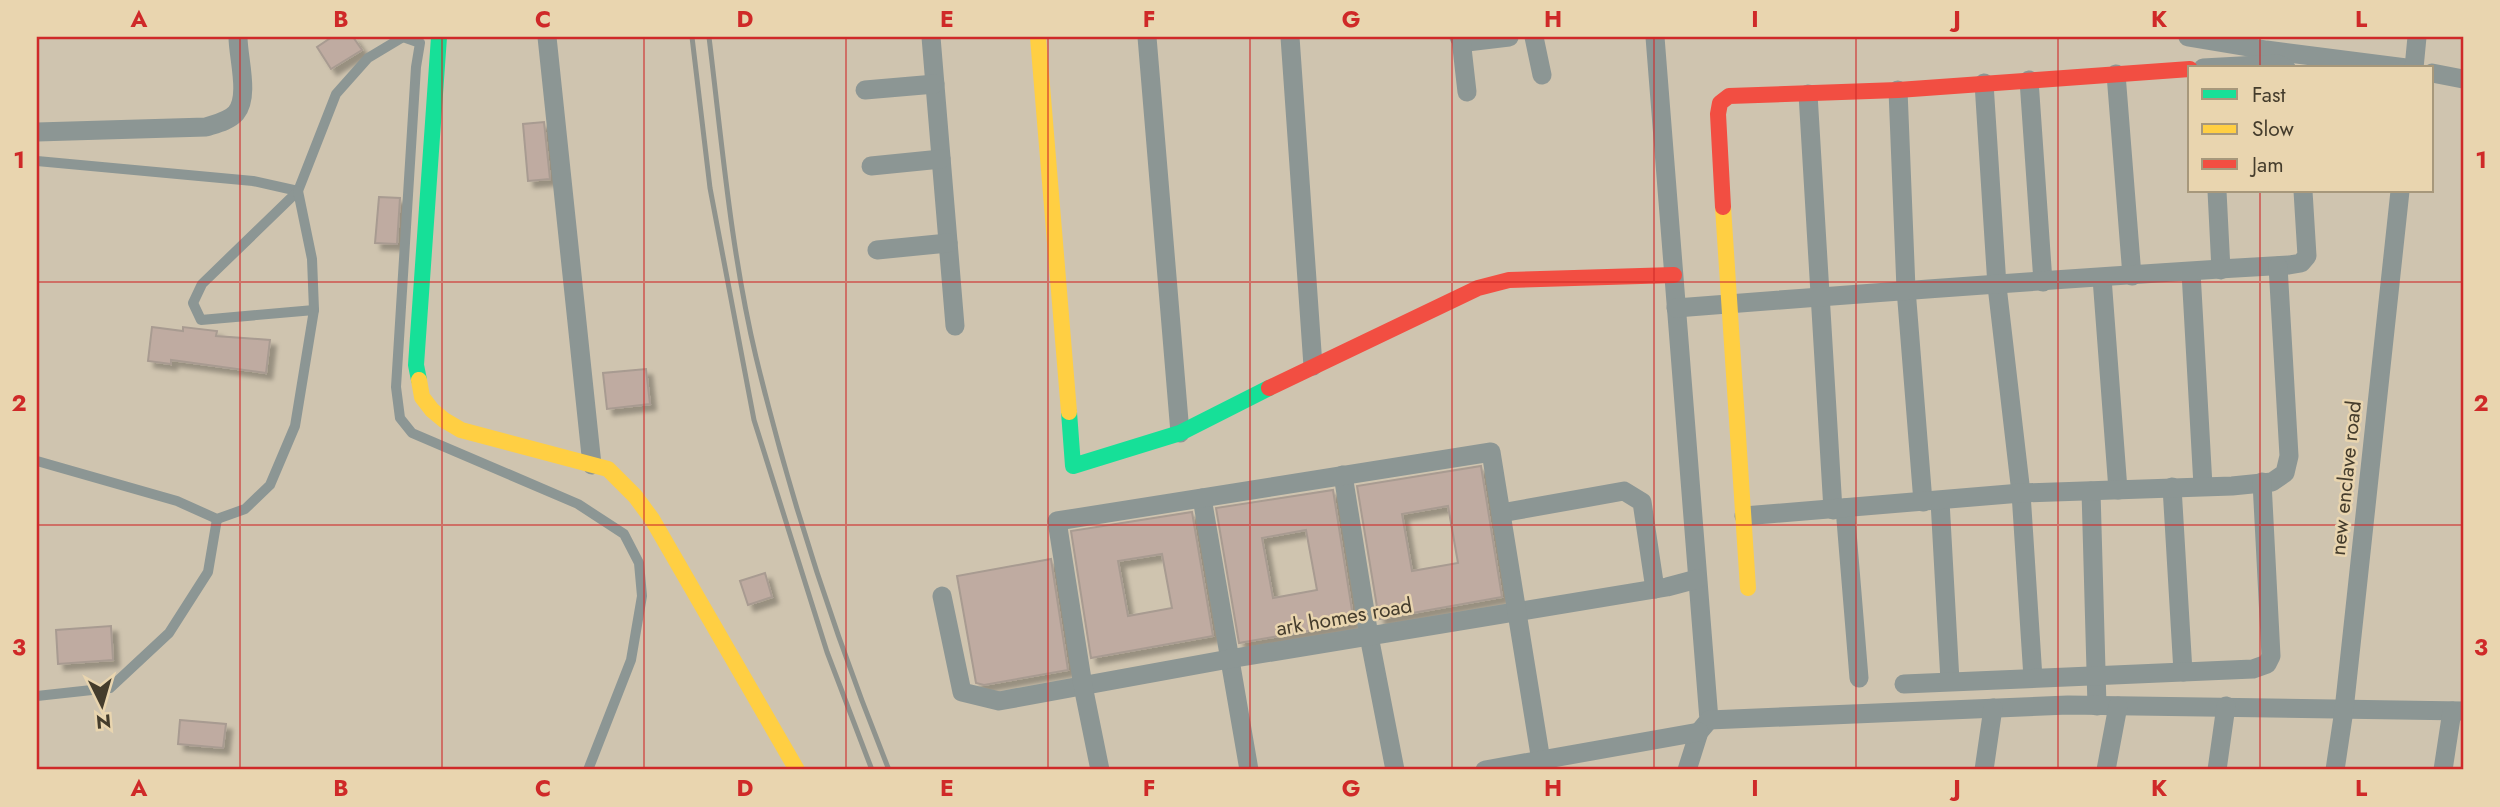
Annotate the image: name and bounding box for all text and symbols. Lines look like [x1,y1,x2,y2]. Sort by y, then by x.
text: A [130,2,148,36]
text: B [333,2,349,36]
text: C [535,2,551,36]
text: D [737,2,754,36]
text: E [940,2,954,36]
text: F [1143,2,1155,36]
text: G [1342,2,1360,36]
text: H [1544,2,1562,36]
text: I [1751,2,1759,36]
text: J [1949,2,1961,36]
text: K [2151,2,2168,36]
text: L [2355,2,2368,36]
legend [2188,66,2434,192]
text: Fast [2252,80,2285,110]
text: Slow [2252,114,2294,144]
text: 1 [13,143,25,177]
text: 1 [2475,143,2487,177]
text: Jam [2249,150,2284,180]
text: 2 [11,386,27,420]
text: 2 [2473,386,2489,420]
street label: new enclave road [2323,399,2369,557]
street label: ark homes road [1274,590,1414,644]
text: 3 [12,630,26,664]
text: 3 [2474,630,2488,664]
north arrow [66,670,136,740]
text: N [95,707,112,736]
text: A [130,771,148,805]
text: B [333,771,349,805]
text: C [535,771,551,805]
text: D [737,771,754,805]
text: E [940,771,954,805]
text: F [1143,771,1155,805]
text: G [1342,771,1360,805]
text: H [1544,771,1562,805]
text: I [1751,771,1759,805]
text: J [1949,771,1961,805]
text: K [2151,771,2168,805]
text: L [2355,771,2368,805]

